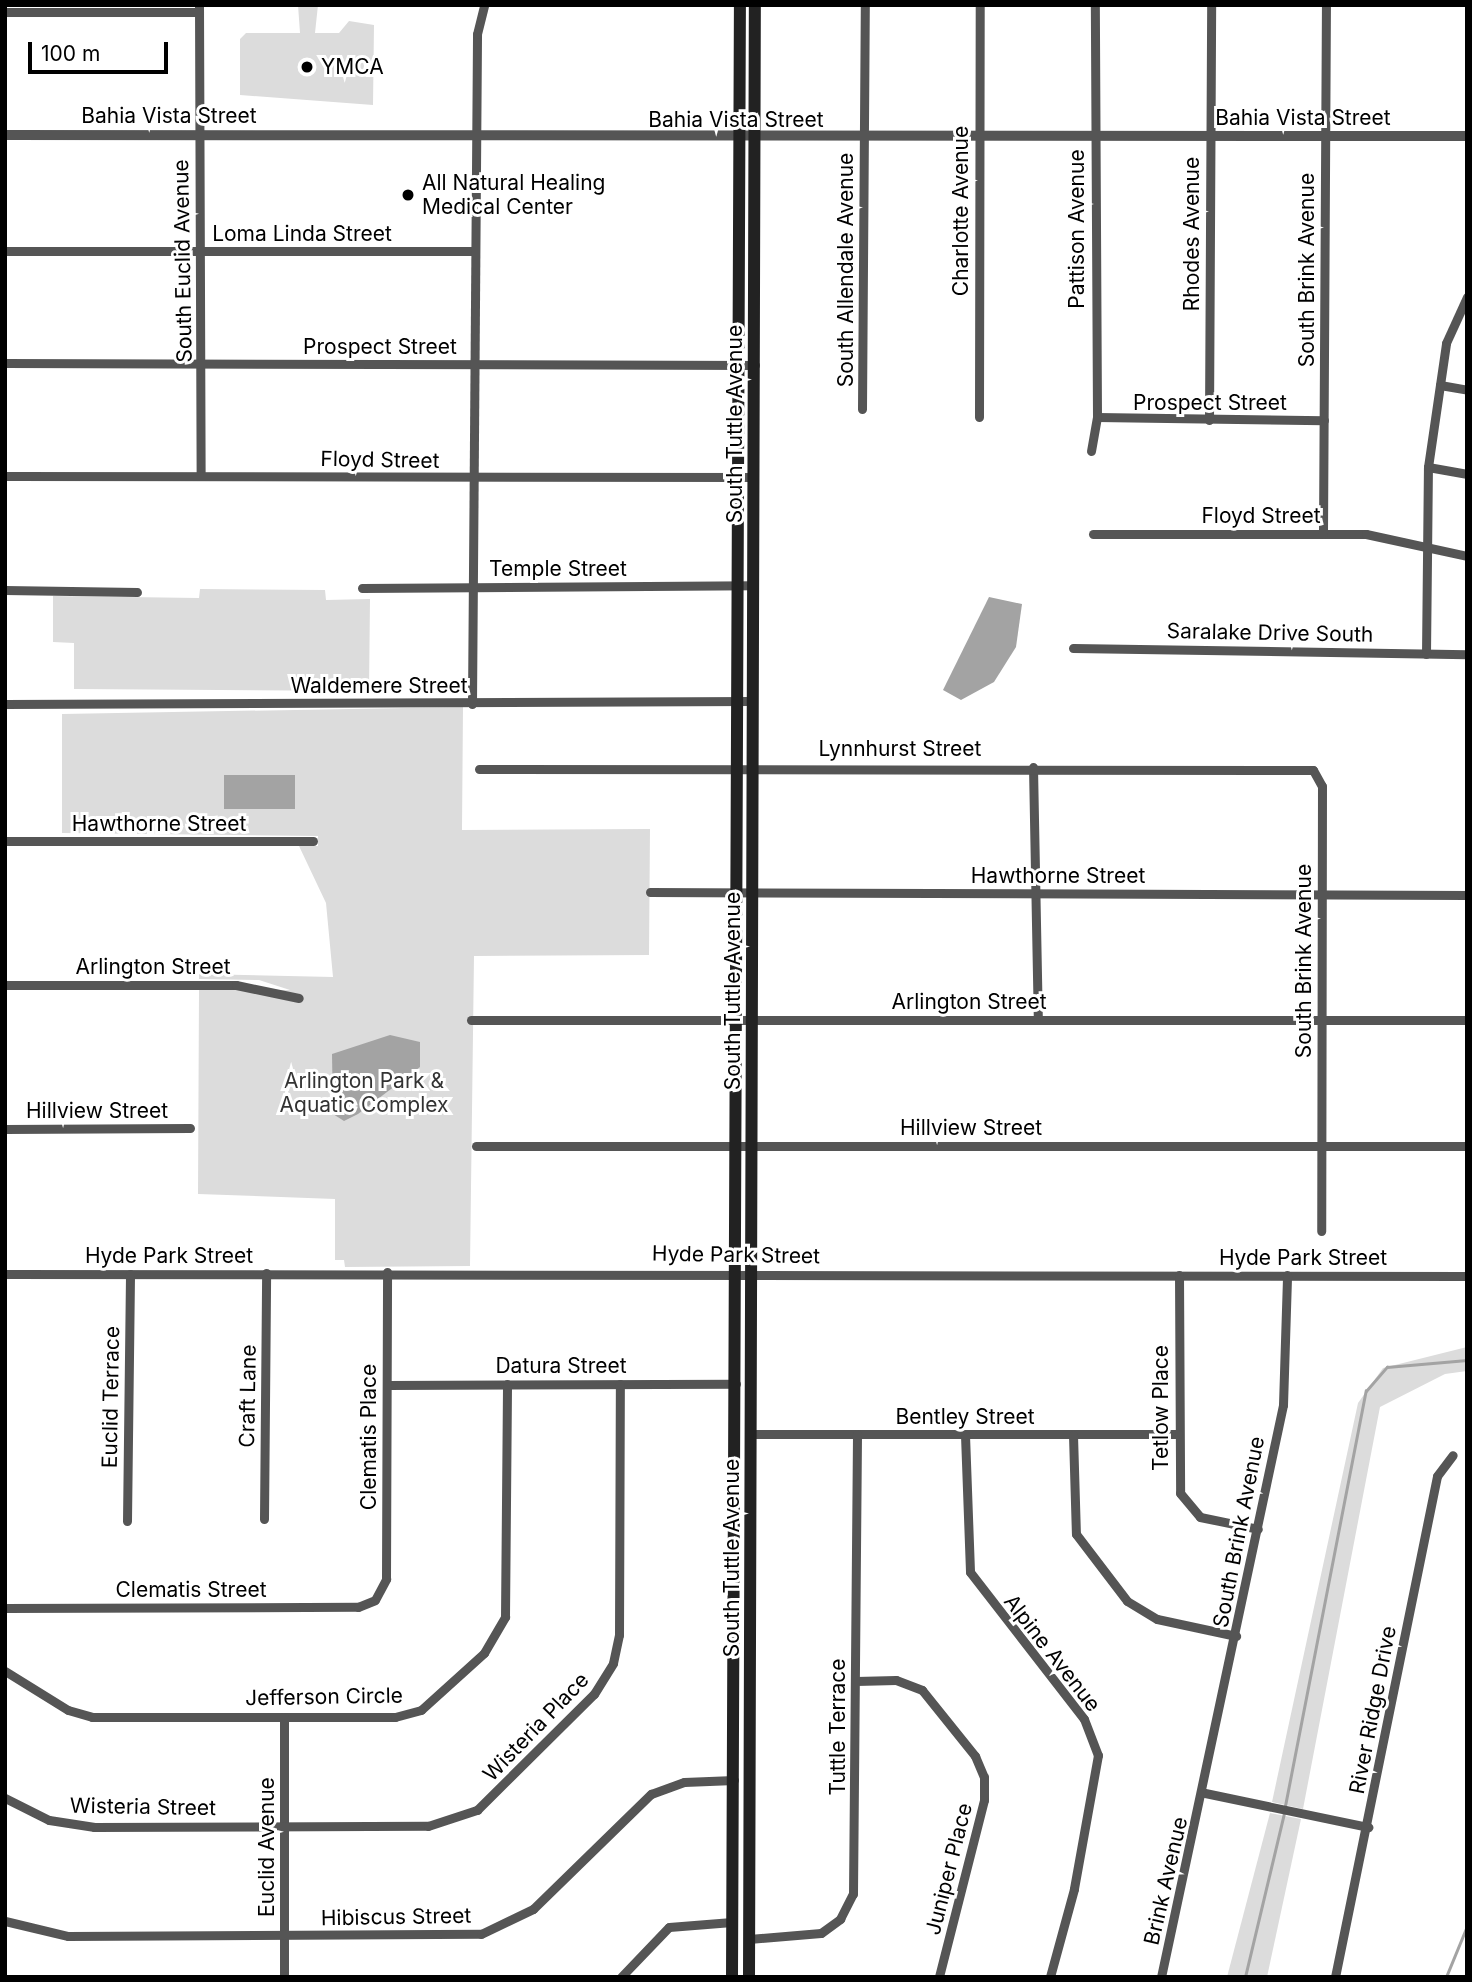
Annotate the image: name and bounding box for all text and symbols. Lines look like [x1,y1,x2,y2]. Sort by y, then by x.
scale bar [32,28,172,72]
text: 100 m [41,41,100,66]
place label: YMCA [321,54,384,80]
marker: YMCA [299,59,315,75]
street label: Bahia Vista Street [81,103,257,129]
street label: Bahia Vista Street [1215,105,1391,131]
street label: Bahia Vista Street [648,107,824,133]
street label: Charlotte Avenue [948,126,974,296]
street label: Pattison Avenue [1064,149,1090,309]
street label: South Allendale Avenue [833,153,859,387]
street label: Rhodes Avenue [1179,157,1205,311]
street label: South Euclid Avenue [169,159,197,363]
place label: All Natural Healing Medical Center [422,170,605,220]
street label: South Brink Avenue [1294,173,1320,367]
marker: All Natural Healing Medical Center [400,187,416,203]
street label: Loma Linda Street [212,221,392,247]
street label: South Tuttle Avenue [722,325,748,523]
street label: Prospect Street [303,334,457,360]
street label: Prospect Street [1133,390,1287,416]
street label: Floyd Street [320,446,440,474]
street label: Floyd Street [1201,503,1321,529]
street label: Temple Street [489,556,627,582]
street label: Saralake Drive South [1166,619,1374,647]
street label: Waldemere Street [290,673,468,699]
street label: Lynnhurst Street [819,736,981,762]
street label: Hawthorne Street [72,811,246,837]
street label: Hawthorne Street [971,863,1145,889]
street label: South Brink Avenue [1291,864,1317,1058]
street label: South Tuttle Avenue [720,892,746,1090]
street label: Arlington Street [75,954,231,980]
street label: Arlington Street [891,989,1047,1015]
park label: Arlington Park & Aquatic Complex [280,1068,448,1118]
street label: Hillview Street [26,1098,168,1124]
street label: Hillview Street [900,1115,1042,1141]
street label: Hyde Park Street [652,1241,820,1269]
street label: Hyde Park Street [85,1243,253,1269]
street label: Hyde Park Street [1219,1245,1387,1271]
street label: Euclid Terrace [97,1326,125,1468]
street label: Craft Lane [235,1344,261,1448]
street label: Tetlow Place [1148,1345,1174,1471]
street label: Datura Street [495,1353,627,1379]
street label: Clematis Place [356,1364,382,1510]
street label: Bentley Street [895,1404,1035,1430]
street label: South Brink Avenue [1208,1434,1270,1630]
street label: South Tuttle Avenue [719,1459,745,1657]
street label: Clematis Street [115,1577,267,1603]
street label: Alpine Avenue [998,1589,1106,1717]
street label: River Ridge Drive [1344,1624,1402,1796]
street label: Tuttle Terrace [825,1658,851,1796]
street label: Wisteria Place [478,1667,594,1787]
street label: Jefferson Circle [245,1683,403,1711]
street label: Euclid Avenue [254,1777,280,1917]
street label: Wisteria Street [70,1793,216,1821]
street label: Juniper Place [920,1800,978,1938]
street label: Brink Avenue [1139,1815,1193,1947]
street label: Hibiscus Street [321,1903,471,1931]

